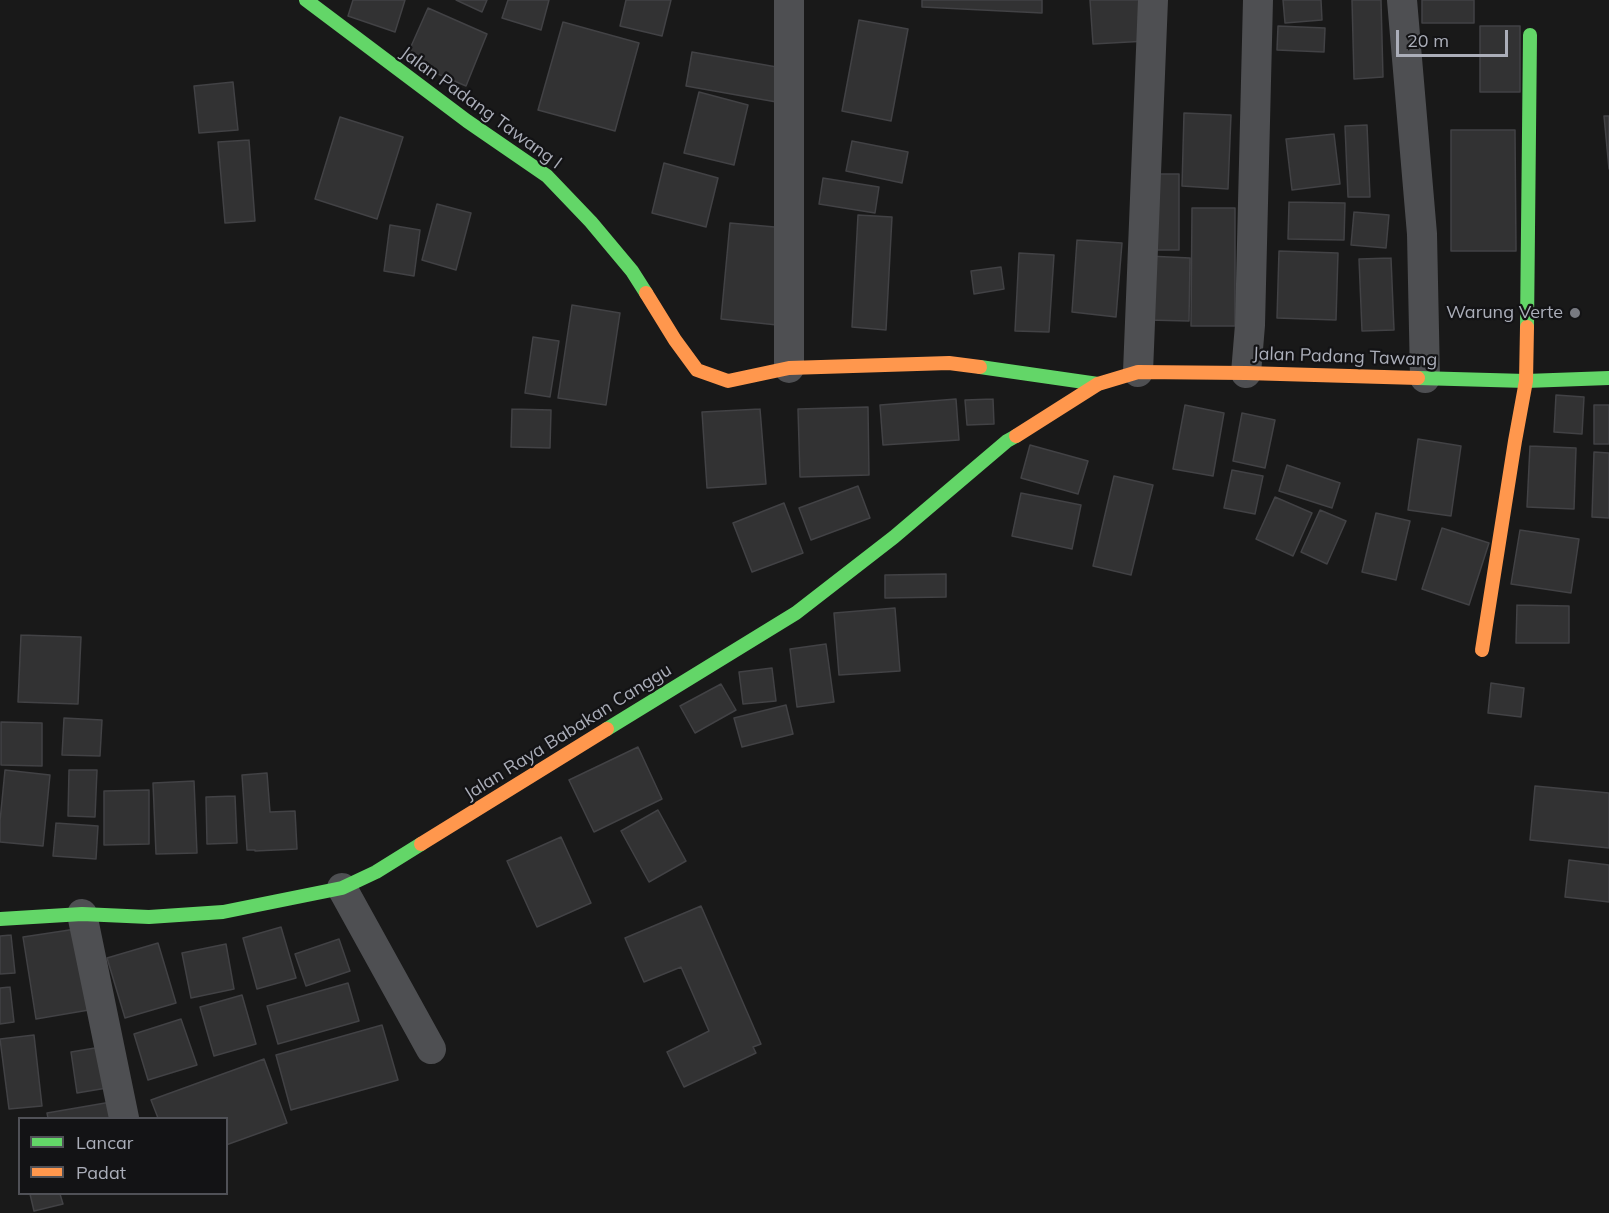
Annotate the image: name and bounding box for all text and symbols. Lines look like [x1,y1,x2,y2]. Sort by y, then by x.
scale bar [1399,18,1512,56]
text: 20 m [1407,29,1449,52]
street label: Jalan Padang Tawang I [396,42,566,174]
place label: Warung Verte [1446,302,1563,324]
marker: Warung Verte [1568,306,1582,320]
street label: Jalan Padang Tawang [1252,343,1438,371]
street label: Jalan Raya Babakan Canggu [460,659,676,805]
legend [18,1117,228,1195]
text: Lancar [76,1131,133,1154]
text: Padat [76,1161,126,1184]

